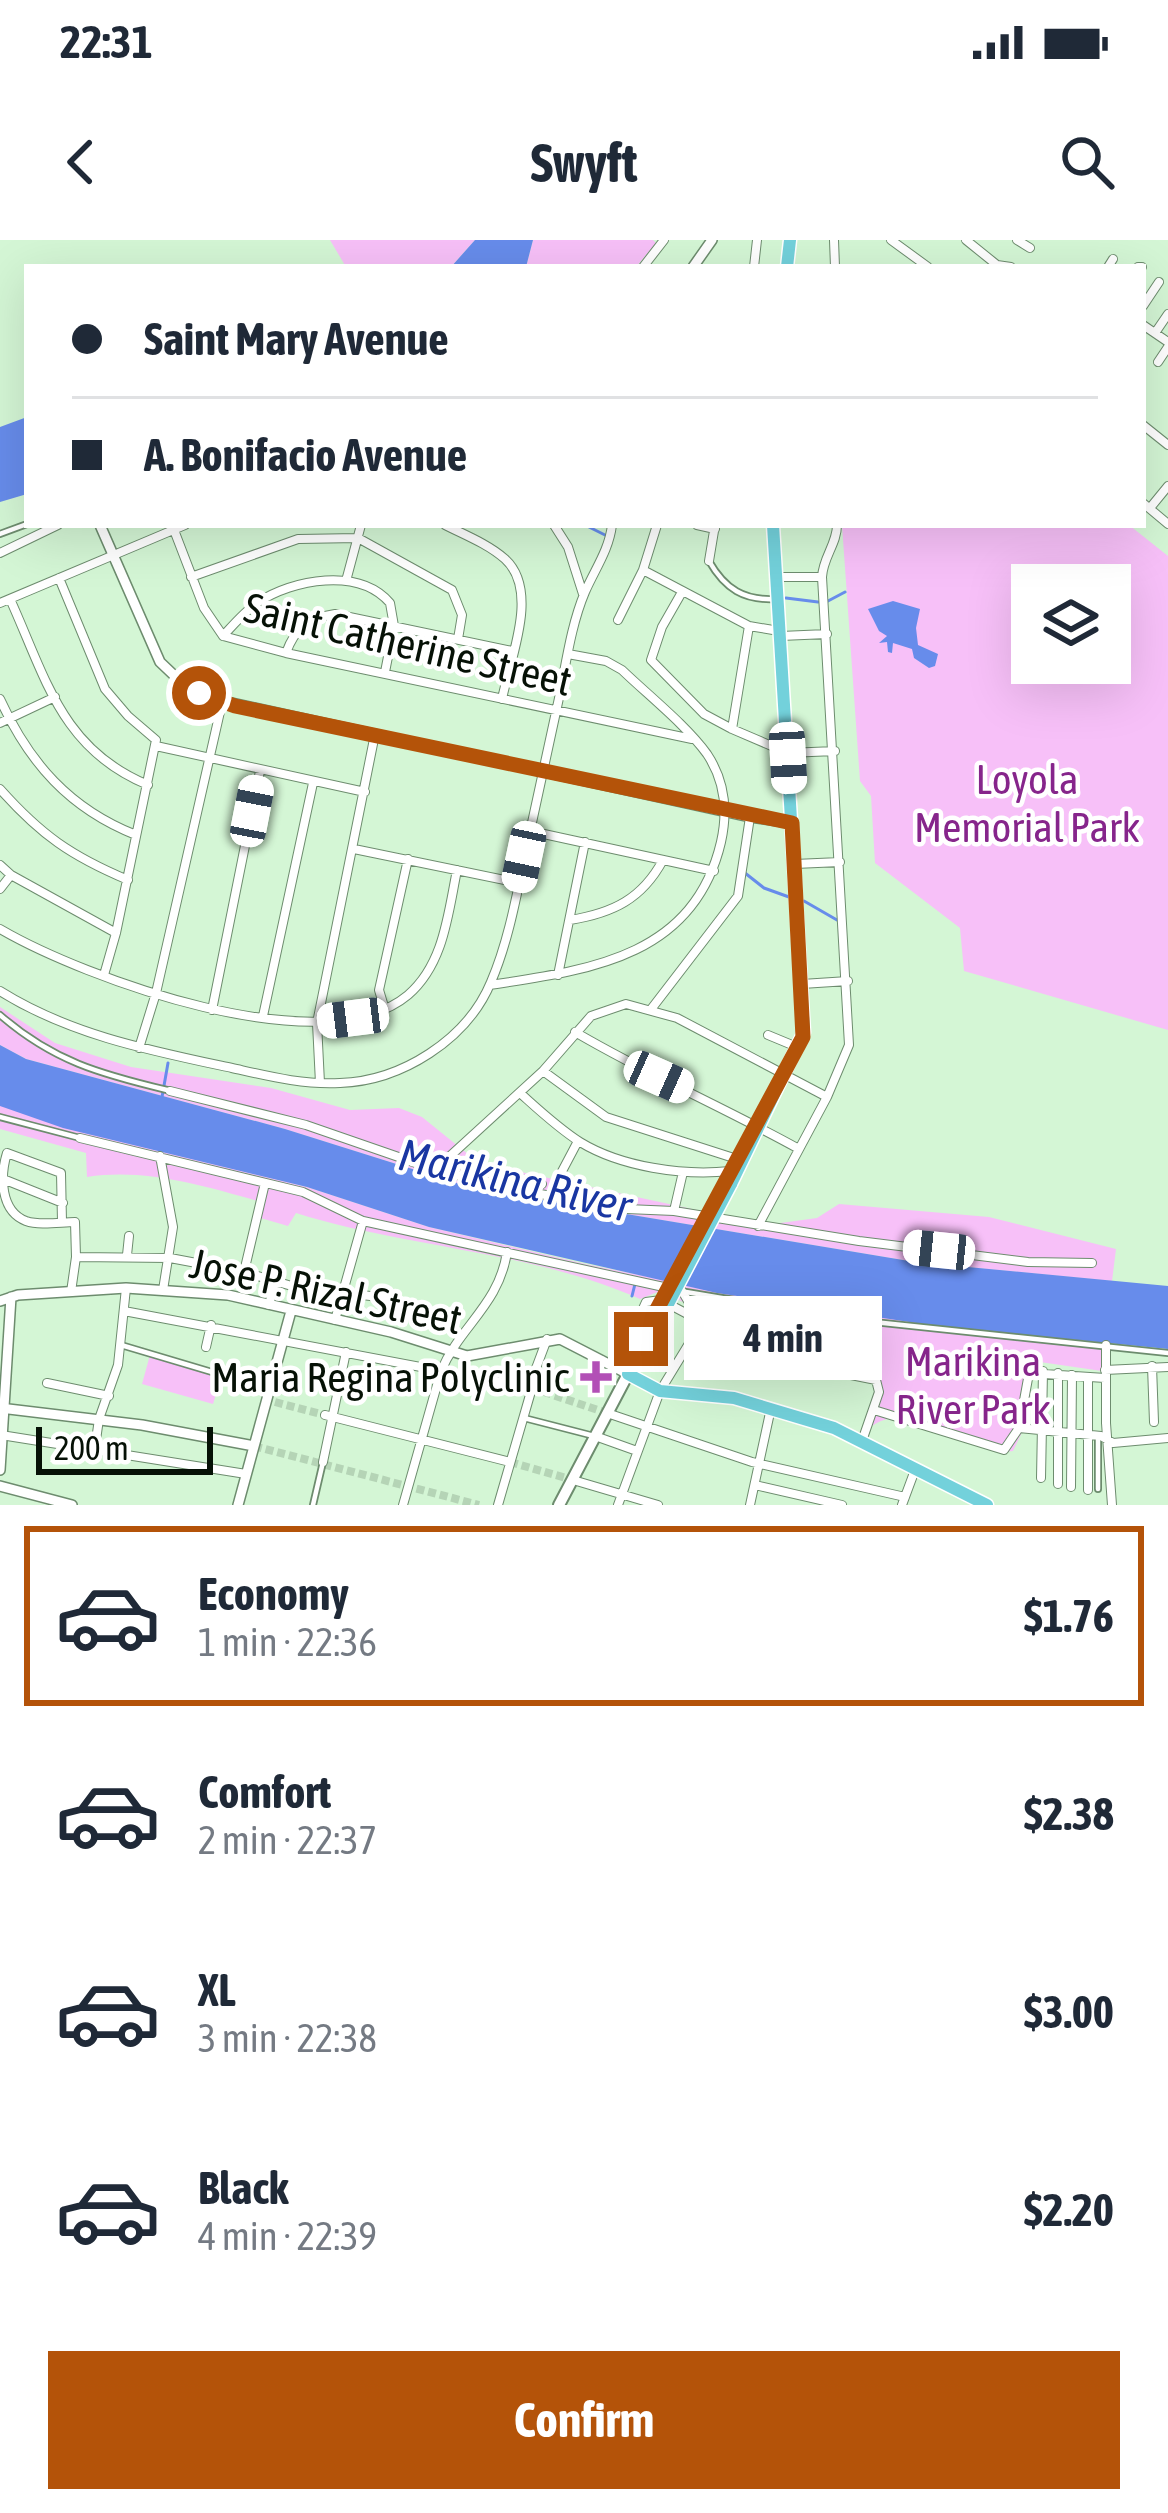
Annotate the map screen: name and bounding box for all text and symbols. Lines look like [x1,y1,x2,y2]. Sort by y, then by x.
text: 22:31 [60,16,153,68]
icon: back [48,129,114,195]
icon: search [1054,129,1120,195]
text: Swyft [530,132,638,193]
text: Saint Mary Avenue [144,313,449,365]
text: A. Bonifacio Avenue [144,429,467,481]
map controls [1011,564,1131,684]
button: layers [1011,564,1131,684]
street label: Saint Catherine Street [240,583,576,705]
route start [172,666,226,720]
car [768,721,808,795]
park label: Loyola Memorial Park [914,755,1140,851]
car [227,772,277,850]
car [499,818,549,896]
car [315,996,391,1040]
car [619,1046,699,1108]
water label: Marikina River [394,1128,638,1232]
car [901,1228,977,1272]
street label: Jose P. Rizal Street [186,1239,466,1343]
callout: 4 min [683,1297,881,1381]
route end [614,1312,668,1366]
text: 4 min [743,1316,823,1360]
park label: Marikina River Park [896,1337,1050,1433]
place label: Maria Regina Polyclinic [211,1353,569,1401]
marker: Maria Regina Polyclinic [580,1361,612,1393]
scale bar [36,1421,213,1474]
text: 200 m [54,1429,129,1467]
icon: car [54,1562,162,1670]
text: Economy [198,1568,349,1620]
text: $1.76 [1024,1590,1114,1642]
text: 1 min · 22:36 [198,1620,377,1664]
icon: car [54,1760,162,1868]
text: Comfort [198,1766,331,1818]
text: $2.38 [1024,1788,1114,1840]
text: 2 min · 22:37 [198,1818,377,1862]
icon: car [54,1958,162,2066]
text: XL [198,1964,236,2016]
text: $3.00 [1024,1986,1114,2038]
text: 3 min · 22:38 [198,2016,377,2060]
icon: car [54,2156,162,2264]
text: Black [198,2162,289,2214]
text: $2.20 [1024,2184,1114,2236]
text: 4 min · 22:39 [198,2214,377,2258]
button: Confirm [48,2351,1120,2489]

